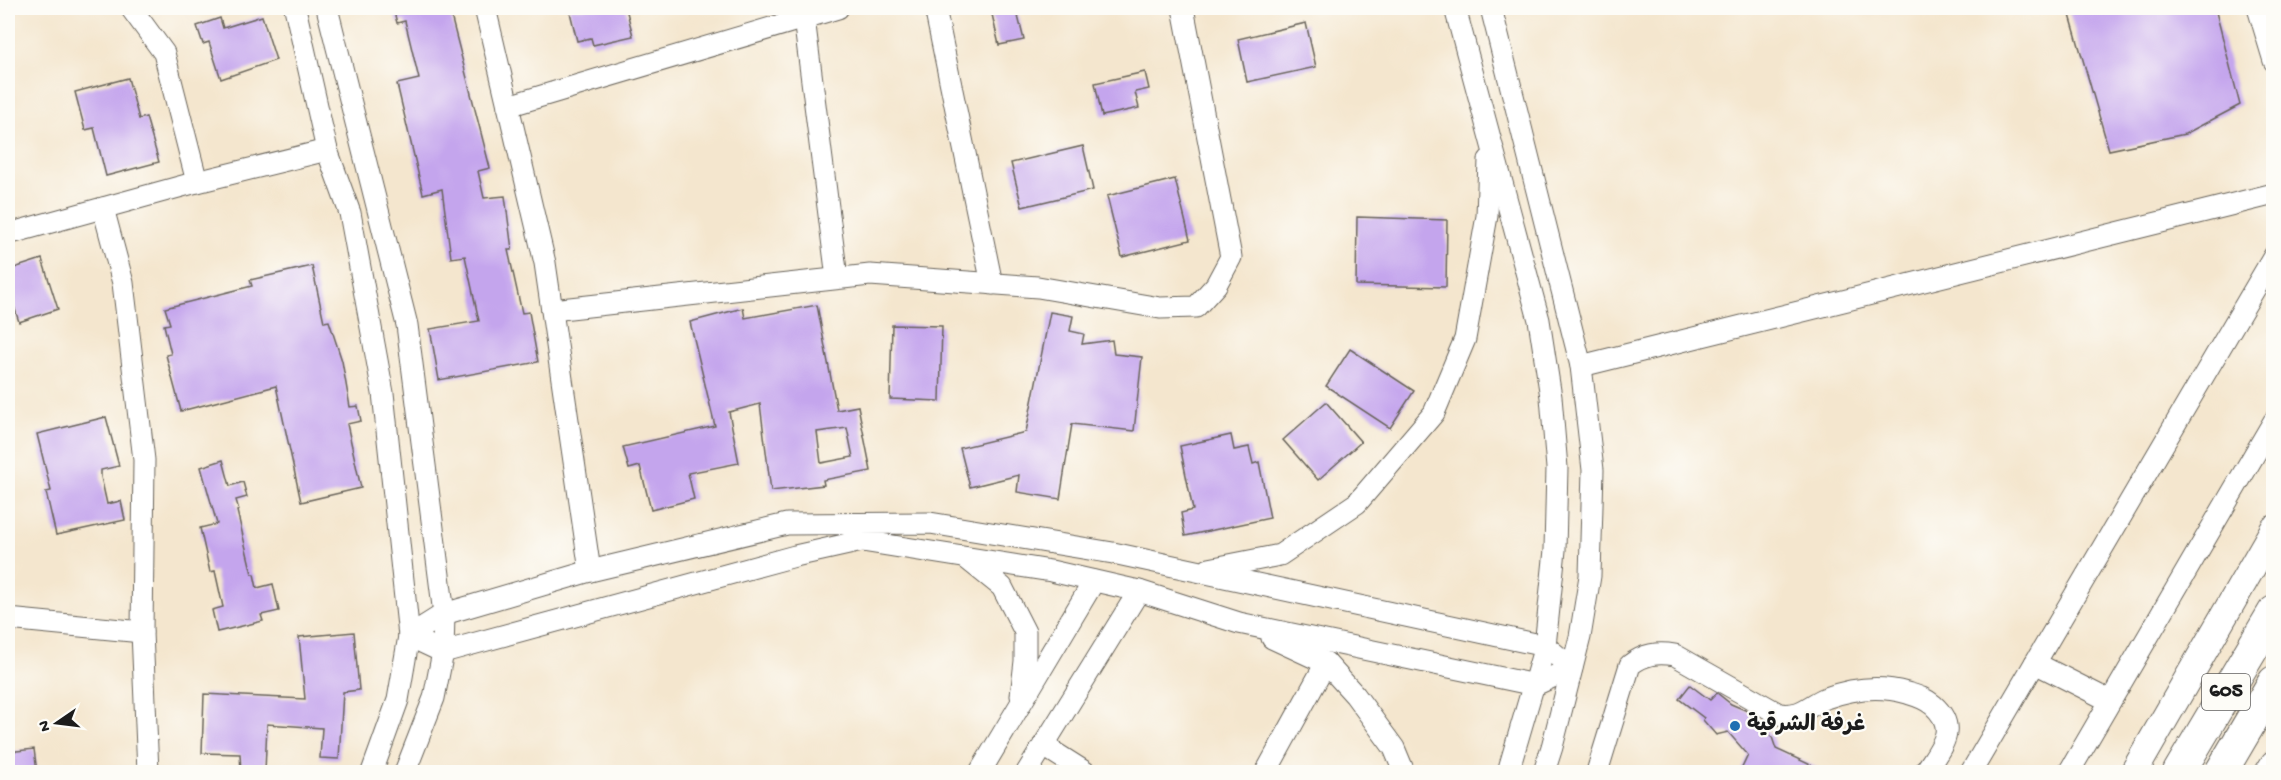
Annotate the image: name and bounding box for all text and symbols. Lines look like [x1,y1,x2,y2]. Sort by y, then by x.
road number: 605 [2202,674,2250,710]
north arrow [27,693,87,753]
place label: غرفة الشرقية [1747,711,1865,739]
text: N [35,718,56,733]
marker: غرفة الشرقية [1728,719,1742,733]

